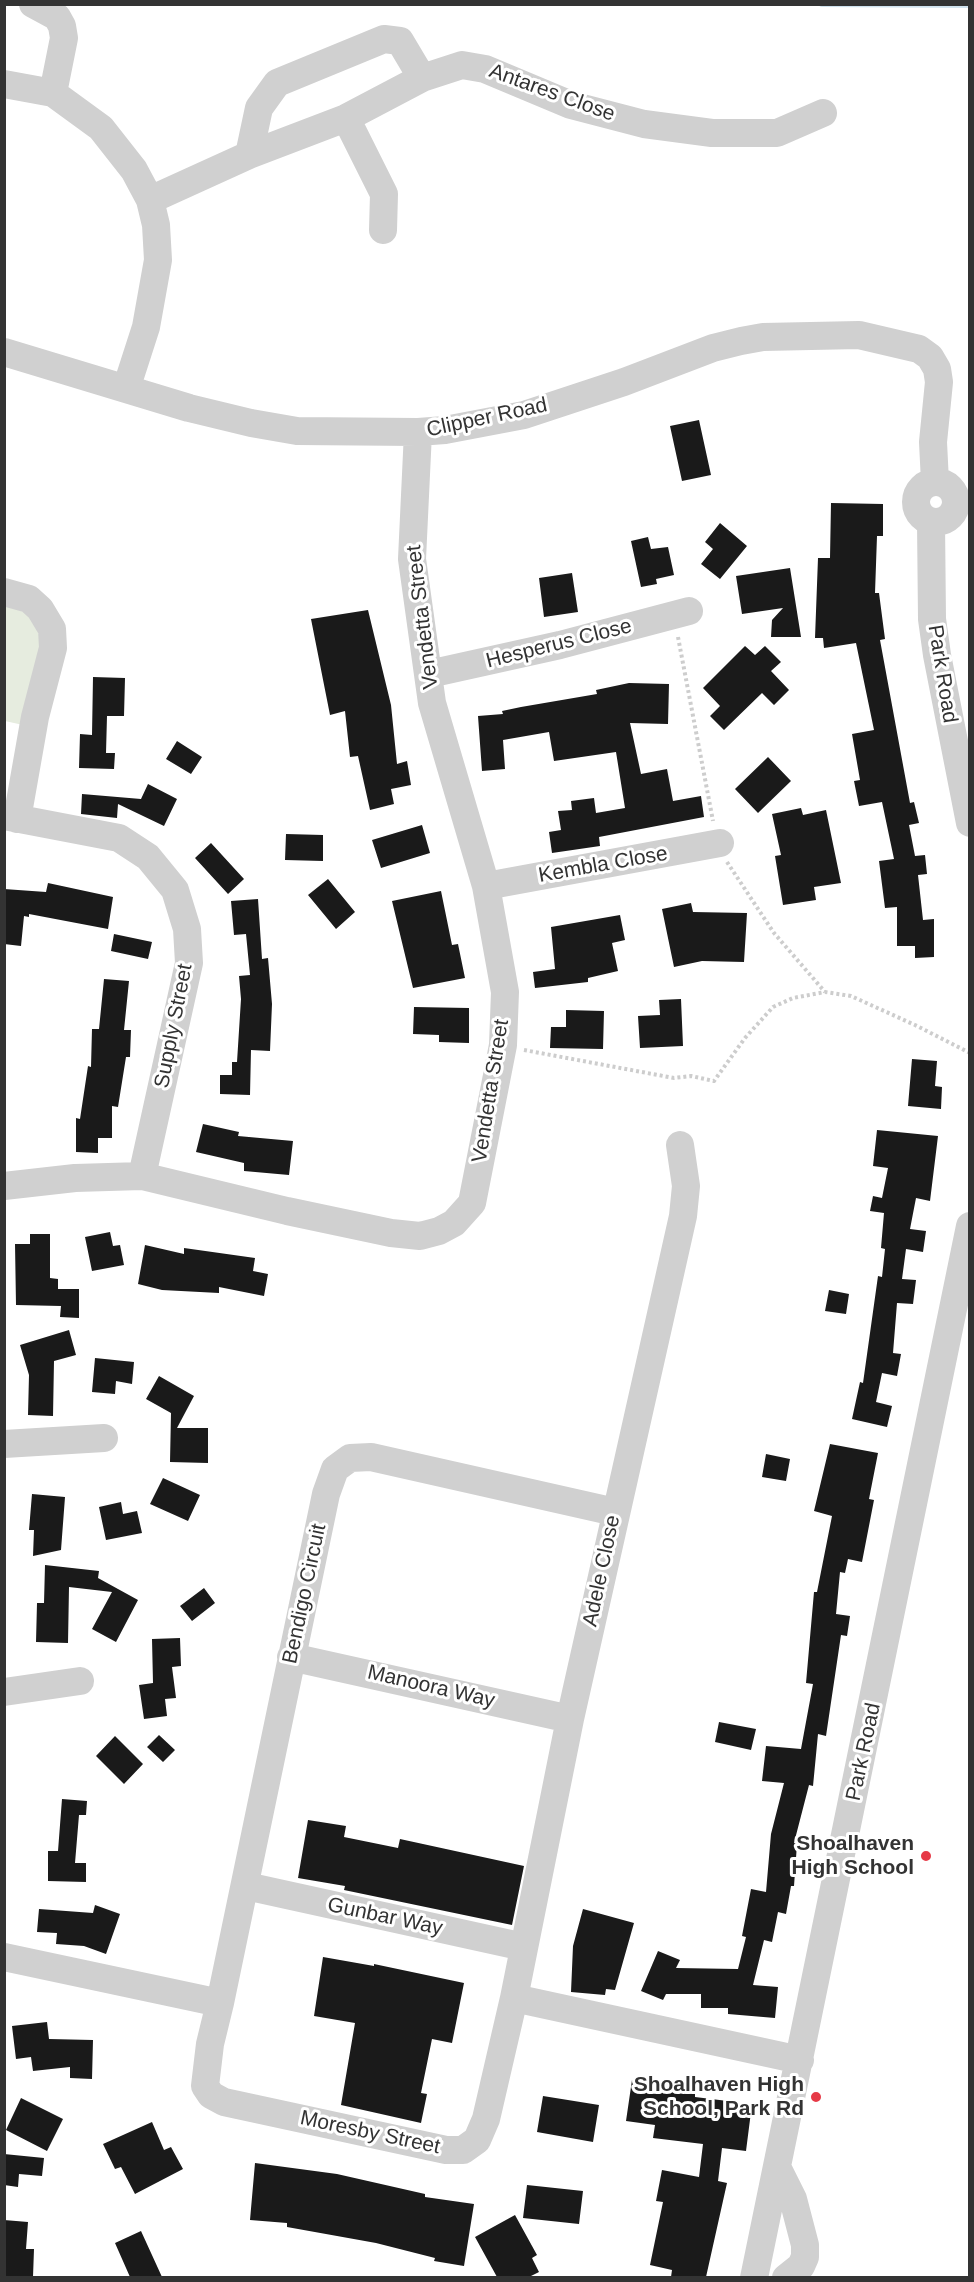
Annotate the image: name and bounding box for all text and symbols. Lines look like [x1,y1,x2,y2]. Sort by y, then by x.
street label: Antares Close [486,59,618,127]
street label: Clipper Road [424,393,550,443]
street label: Vendetta Street [402,544,444,690]
street label: Hesperus Close [483,614,635,674]
street label: Park Road [922,623,962,725]
street label: Kembla Close [536,841,670,889]
street label: Supply Street [150,962,198,1090]
street label: Vendetta Street [467,1018,515,1164]
street label: Adele Close [578,1513,626,1629]
street label: Bendigo Circuit [278,1522,332,1666]
street label: Manoora Way [365,1660,497,1714]
street label: Park Road [841,1701,887,1803]
place label: Shoalhaven High School [792,1831,914,1881]
marker: Shoalhaven High School [919,1849,933,1863]
street label: Gunbar Way [325,1893,445,1941]
place label: Shoalhaven High School, Park Rd [634,2072,804,2122]
marker: Shoalhaven High School, Park Rd [809,2090,823,2104]
street label: Moresby Street [298,2106,442,2160]

